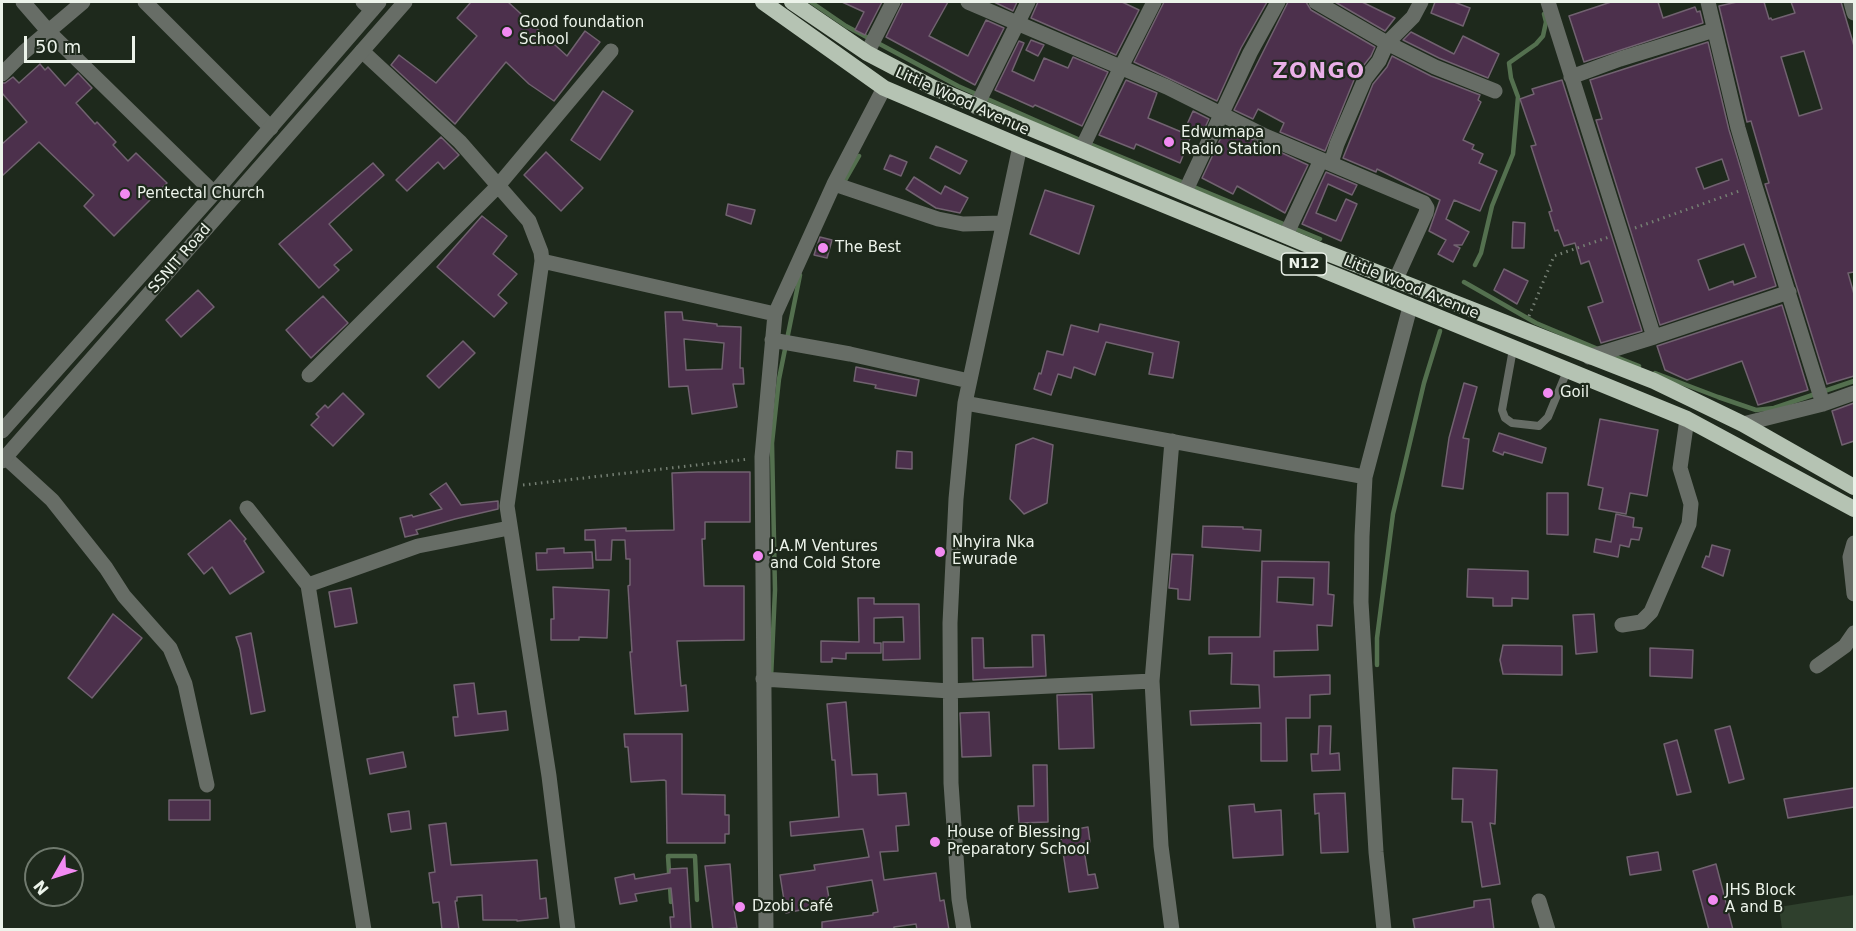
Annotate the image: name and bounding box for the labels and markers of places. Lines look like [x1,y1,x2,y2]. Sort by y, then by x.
place label: Good foundation School [519,14,644,49]
marker: Good foundation School [500,25,514,39]
place label: Edwumapa Radio Station [1181,124,1281,159]
marker: Edwumapa Radio Station [1162,135,1176,149]
place label: Pentectal Church [137,185,265,203]
marker: Pentectal Church [118,187,132,201]
place label: The Best [835,239,901,257]
marker: The Best [816,241,830,255]
place label: Goil [1560,384,1589,402]
marker: Goil [1541,386,1555,400]
place label: Nhyira Nka Ewurade [952,534,1035,569]
place label: J.A.M Ventures and Cold Store [770,538,881,573]
marker: Nhyira Nka Ewurade [933,545,947,559]
marker: J.A.M Ventures and Cold Store [751,549,765,563]
place label: House of Blessing Preparatory School [947,824,1090,859]
marker: House of Blessing Preparatory School [928,835,942,849]
place label: JHS Block A and B [1725,882,1796,917]
marker: JHS Block A and B [1706,893,1720,907]
place label: Dzobi Café [752,898,833,916]
marker: Dzobi Café [733,900,747,914]

